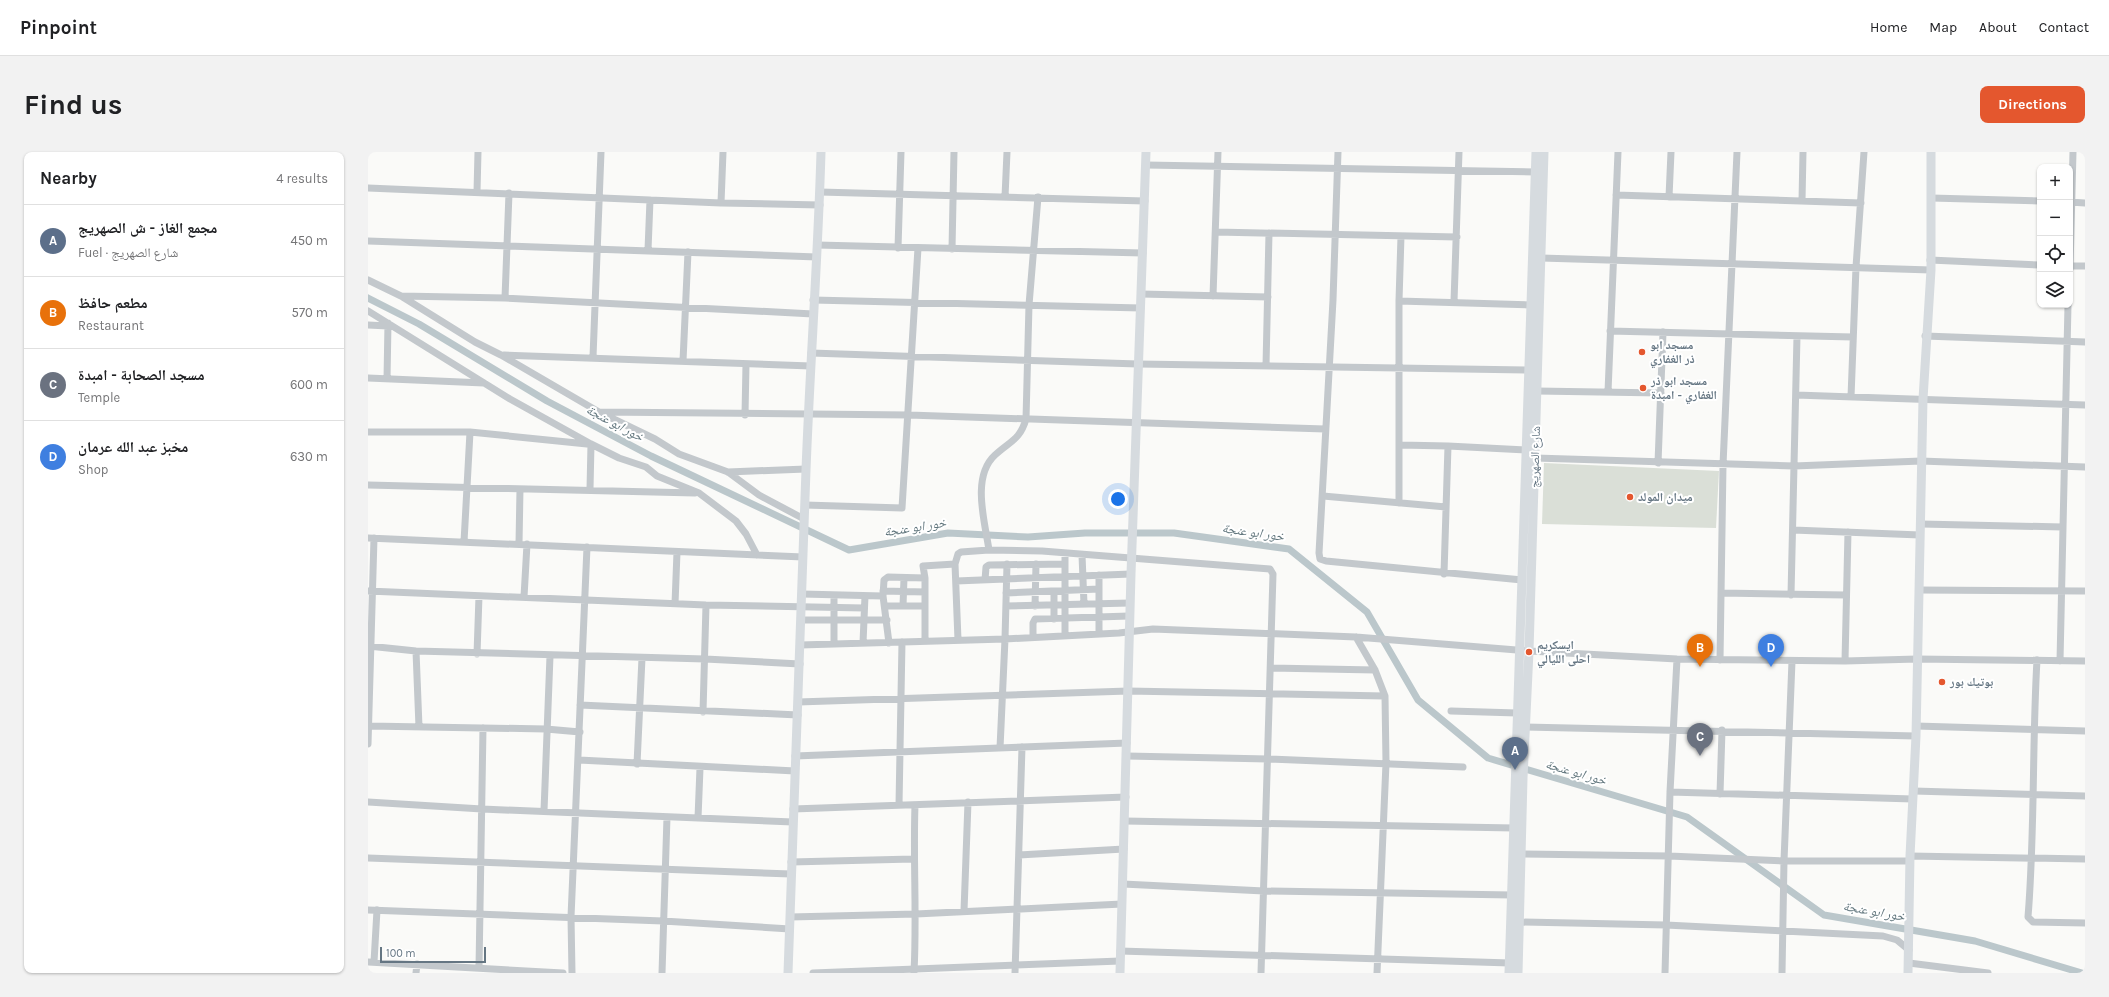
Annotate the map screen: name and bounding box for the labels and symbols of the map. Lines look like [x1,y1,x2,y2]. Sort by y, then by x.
place label: مسجد ابو ذر الغفاري [1650,338,1695,369]
marker: مسجد ابو ذر الغفاري [1637,347,1647,357]
place label: مسجد ابو ذر الغفاري - امبدة [1650,374,1717,405]
marker: مسجد ابو ذر الغفاري - امبدة [1638,383,1648,393]
water label: خور ابو عنجة [584,402,647,445]
street label: شارع الصهريج [1527,426,1544,488]
your location [1108,489,1128,509]
place label: ميدان المولد [1638,490,1693,505]
marker: ميدان المولد [1625,492,1635,502]
water label: خور ابو عنجة [883,515,948,540]
water label: خور ابو عنجة [1221,520,1286,544]
pin: B [1687,634,1713,667]
pin: D [1758,634,1784,667]
place label: ايسكريم احلى الليالي [1537,638,1590,669]
marker: ايسكريم احلى الليالي [1524,647,1534,657]
place label: بوتيك بور [1949,675,1993,689]
marker: بوتيك بور [1937,677,1947,687]
pin: C [1687,723,1713,756]
pin: A [1502,737,1528,770]
water label: خور ابو عنجة [1544,756,1609,788]
water label: خور ابو عنجة [1842,898,1907,924]
scale bar [380,945,486,964]

